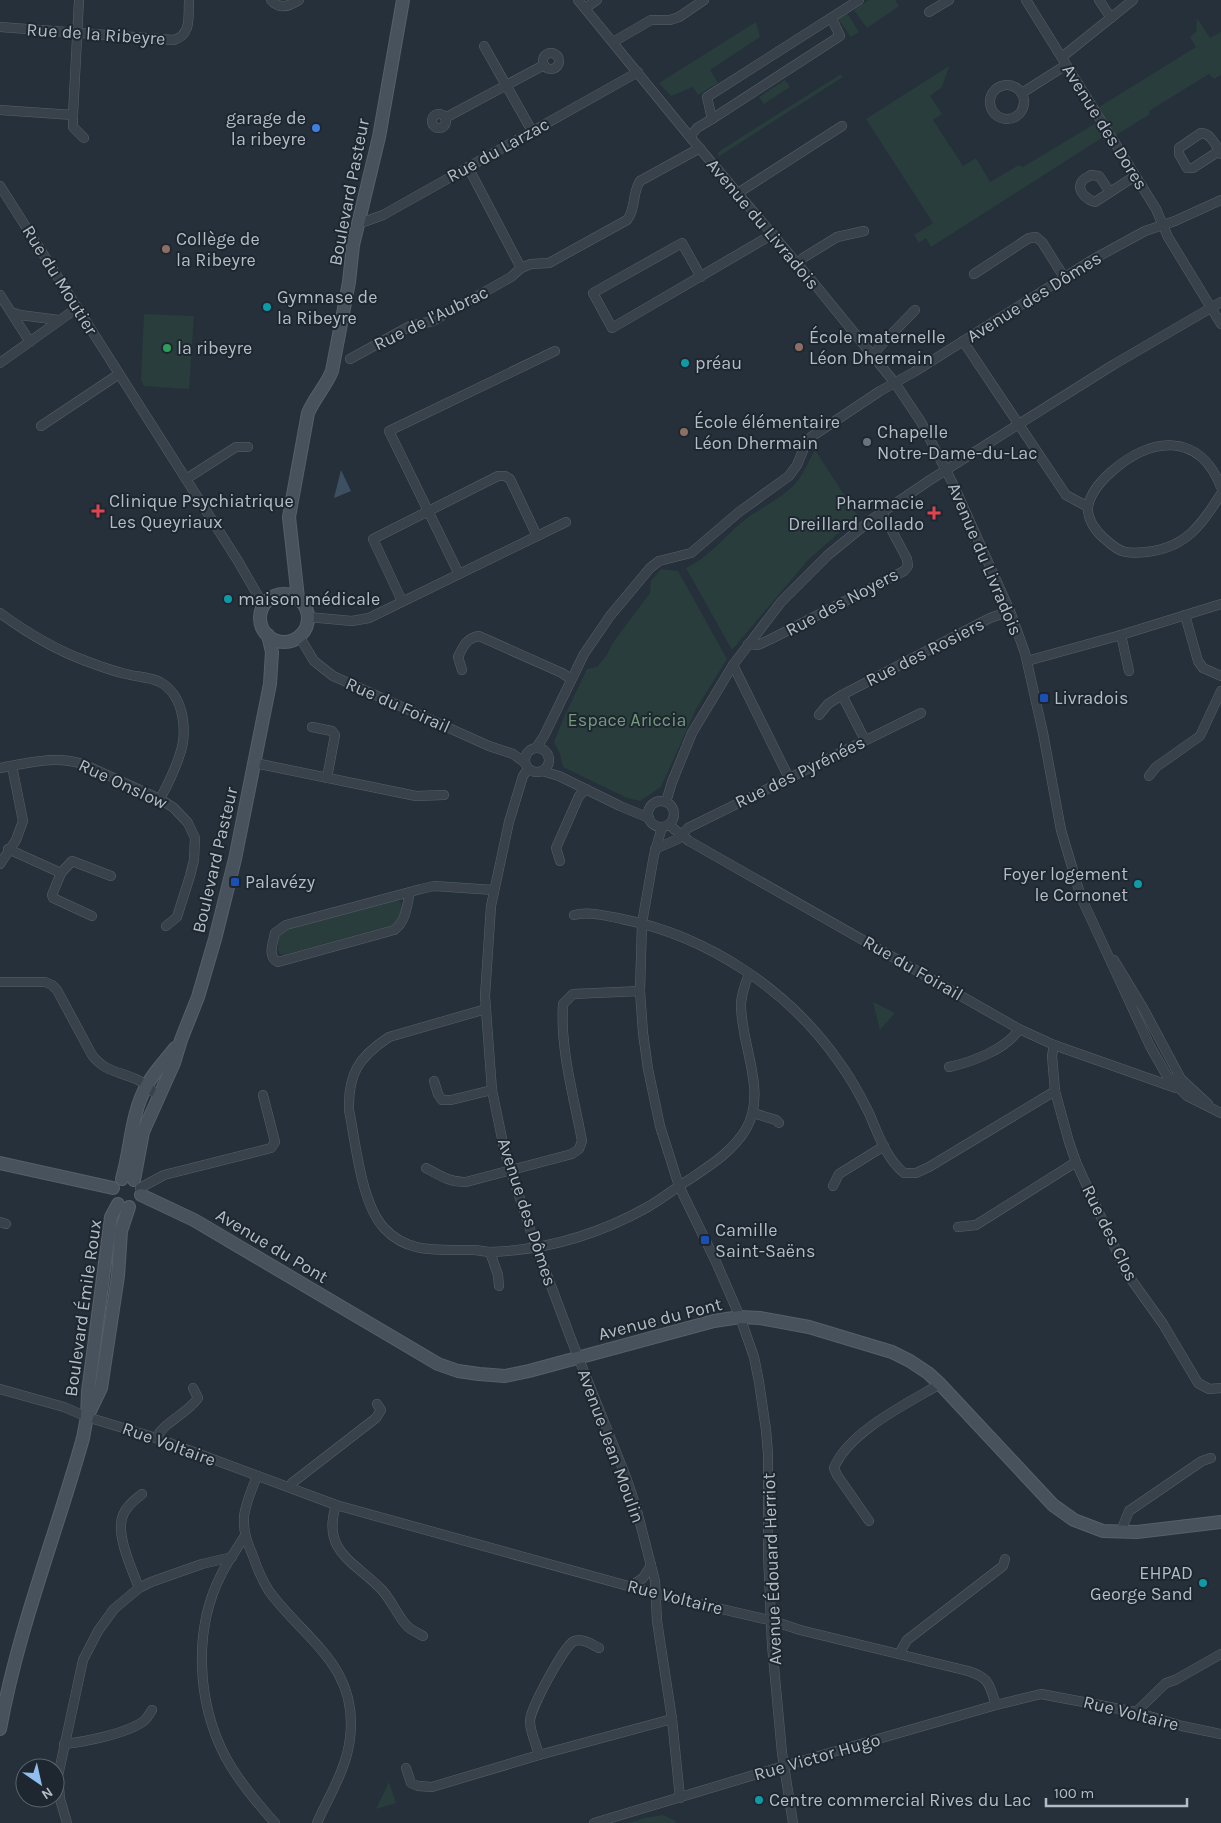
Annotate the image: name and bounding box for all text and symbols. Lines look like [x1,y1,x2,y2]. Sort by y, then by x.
street label: Rue de la Ribeyre [26,18,166,50]
street label: Avenue des Dores [1057,60,1153,194]
place label: garage de la ribeyre [226,107,306,150]
street label: Rue du Larzac [443,113,553,187]
street label: Boulevard Pasteur [324,116,374,267]
marker: garage de la ribeyre [310,122,322,134]
street label: Avenue du Livradois [702,154,824,294]
street label: Rue du Moutier [18,221,103,339]
place label: Collège de la Ribeyre [176,228,260,271]
marker: Collège de la Ribeyre [160,243,172,255]
street label: Avenue des Dômes [963,247,1105,347]
street label: Rue de l'Aubrac [370,281,492,355]
place label: Gymnase de la Ribeyre [277,286,377,329]
marker: Gymnase de la Ribeyre [261,301,273,313]
place label: École maternelle Léon Dhermain [809,325,946,369]
place label: la ribeyre [177,337,252,359]
marker: École maternelle Léon Dhermain [793,341,805,353]
marker: la ribeyre [161,342,173,354]
place label: préau [695,352,742,374]
marker: préau [679,357,691,369]
place label: École élémentaire Léon Dhermain [694,410,840,454]
place label: Chapelle Notre-Dame-du-Lac [877,421,1038,464]
marker: École élémentaire Léon Dhermain [678,426,690,438]
marker: Chapelle Notre-Dame-du-Lac [861,436,873,448]
street label: Avenue du Livradois [943,479,1027,639]
place label: Clinique Psychiatrique Les Queyriaux [109,490,294,533]
place label: Pharmacie Dreillard Collado [788,492,924,535]
marker: Clinique Psychiatrique Les Queyriaux [91,504,105,518]
marker: Pharmacie Dreillard Collado [928,507,940,519]
street label: Rue des Noyers [782,563,902,641]
place label: maison médicale [238,588,380,610]
marker: maison médicale [222,593,234,605]
street label: Rue des Rosiers [862,613,988,691]
street label: Rue du Foirail [342,672,454,738]
place label: Livradois [1054,687,1129,709]
marker: Livradois [1038,692,1050,704]
park label: Espace Ariccia [568,709,686,731]
street label: Rue des Pyrénées [731,731,869,813]
street label: Rue Onslow [75,754,171,814]
street label: Boulevard Pasteur [187,784,243,935]
place label: Foyer logement le Cornonet [1003,863,1128,906]
place label: Palavézy [245,871,316,893]
marker: Palavézy [229,876,241,888]
marker: Foyer logement le Cornonet [1132,878,1144,890]
street label: Rue du Foirail [859,930,967,1006]
street label: Avenue des Dômes [493,1135,561,1289]
street label: Rue des Clos [1077,1181,1143,1285]
street label: Avenue du Pont [212,1204,332,1288]
street label: Boulevard Émile Roux [59,1218,106,1398]
place label: Camille Saint-Saëns [715,1219,815,1262]
marker: Camille Saint-Saëns [699,1234,711,1246]
street label: Avenue du Pont [596,1293,724,1345]
street label: Avenue Jean Moulin [573,1366,649,1526]
street label: Rue Voltaire [119,1417,219,1471]
street label: Avenue Édouard Herriot [757,1472,786,1666]
place label: EHPAD George Sand [1090,1562,1193,1605]
street label: Rue Voltaire [625,1575,725,1619]
marker: EHPAD George Sand [1197,1577,1209,1589]
street label: Rue Voltaire [1081,1691,1181,1735]
street label: Rue Victor Hugo [751,1728,883,1786]
north arrow [15,1758,65,1808]
scale bar [1046,1776,1187,1808]
text: N [38,1784,56,1803]
text: 100 m [1054,1784,1094,1802]
place label: Centre commercial Rives du Lac [769,1789,1031,1811]
marker: Centre commercial Rives du Lac [753,1794,765,1806]

